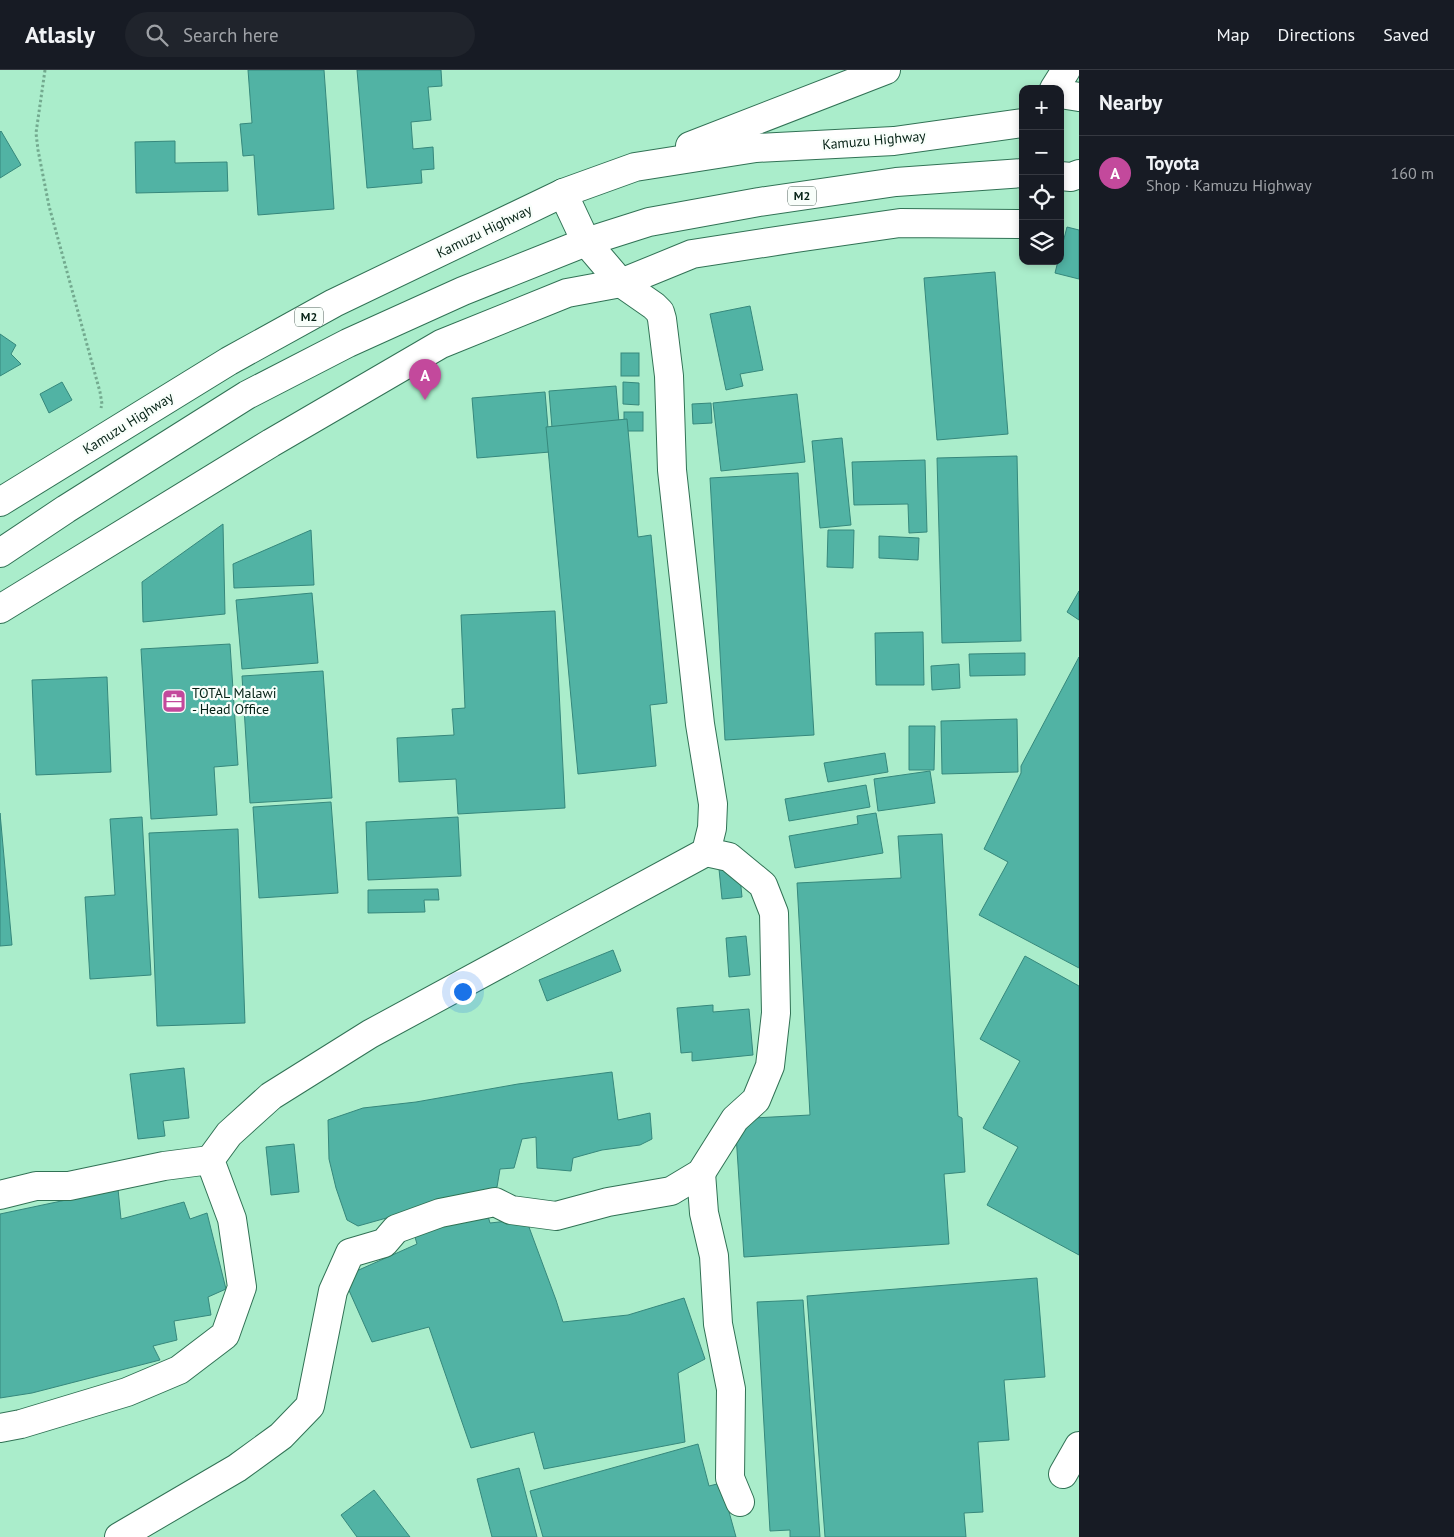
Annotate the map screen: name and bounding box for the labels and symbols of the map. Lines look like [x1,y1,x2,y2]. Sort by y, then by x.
street label: Kamuzu Highway [822,126,927,153]
road number: M2 [788,186,816,206]
street label: Kamuzu Highway [433,200,535,262]
road number: M2 [295,308,323,326]
pin: A [409,359,441,400]
street label: Kamuzu Highway [79,388,177,458]
place label: TOTAL Malawi - Head Office [192,684,277,718]
office icon: TOTAL Malawi - Head Office [161,688,187,714]
your location [450,979,476,1005]

